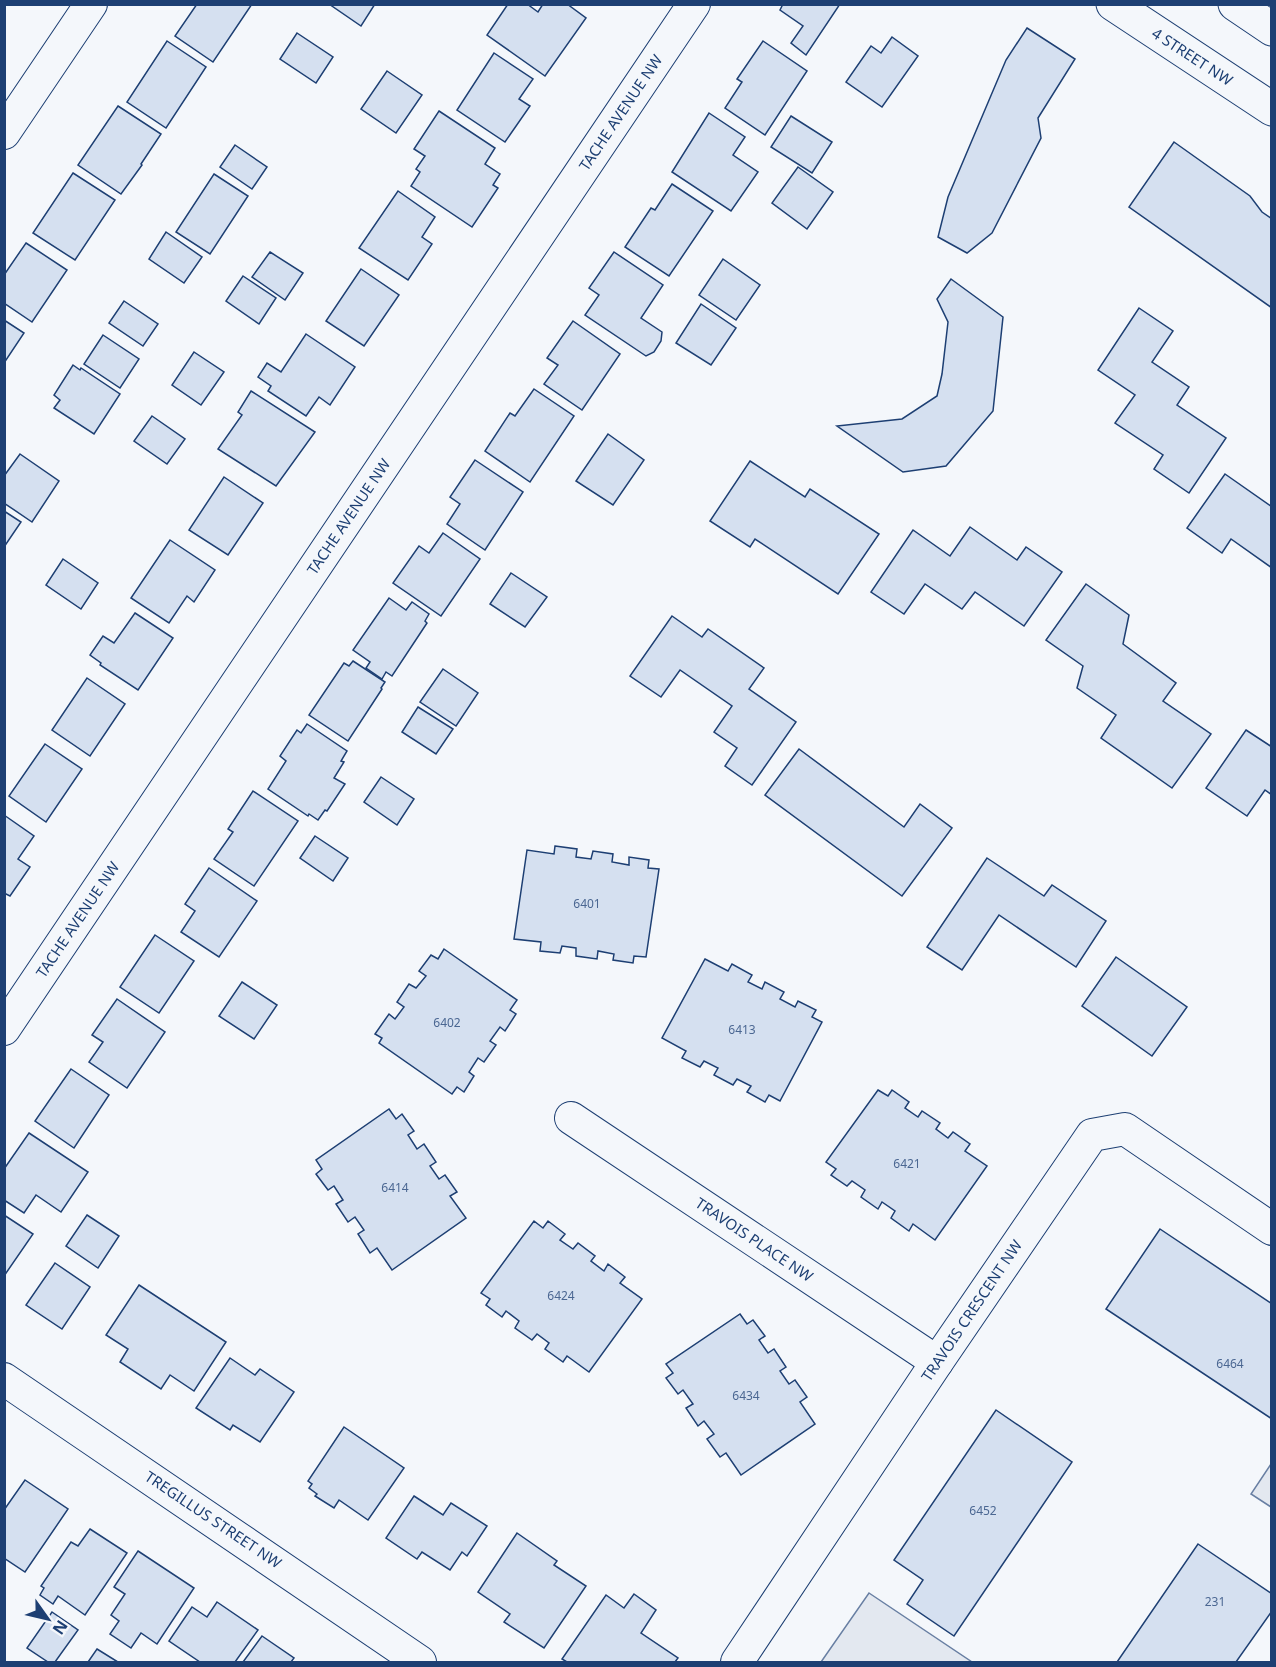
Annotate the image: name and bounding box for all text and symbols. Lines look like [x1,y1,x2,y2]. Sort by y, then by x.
street label: 4 STREET NW [1148,23,1237,90]
street label: TACHE AVENUE NW [574,51,666,174]
street label: TACHE AVENUE NW [302,455,394,578]
street label: TACHE AVENUE NW [31,858,123,981]
house number: 6401 [573,895,601,912]
house number: 6402 [433,1014,461,1031]
house number: 6413 [728,1021,756,1038]
house number: 6421 [893,1155,921,1172]
house number: 6414 [381,1179,409,1196]
street label: TRAVOIS PLACE NW [692,1192,817,1286]
street label: TRAVOIS CRESCENT NW [916,1236,1026,1385]
house number: 6424 [547,1287,575,1304]
house number: 6464 [1216,1355,1244,1372]
house number: 6434 [732,1387,760,1404]
street label: TREGILLUS STREET NW [141,1466,286,1572]
house number: 6452 [969,1502,997,1519]
north arrow [18,1589,78,1649]
house number: 231 [1205,1593,1225,1610]
text: N [48,1616,73,1639]

